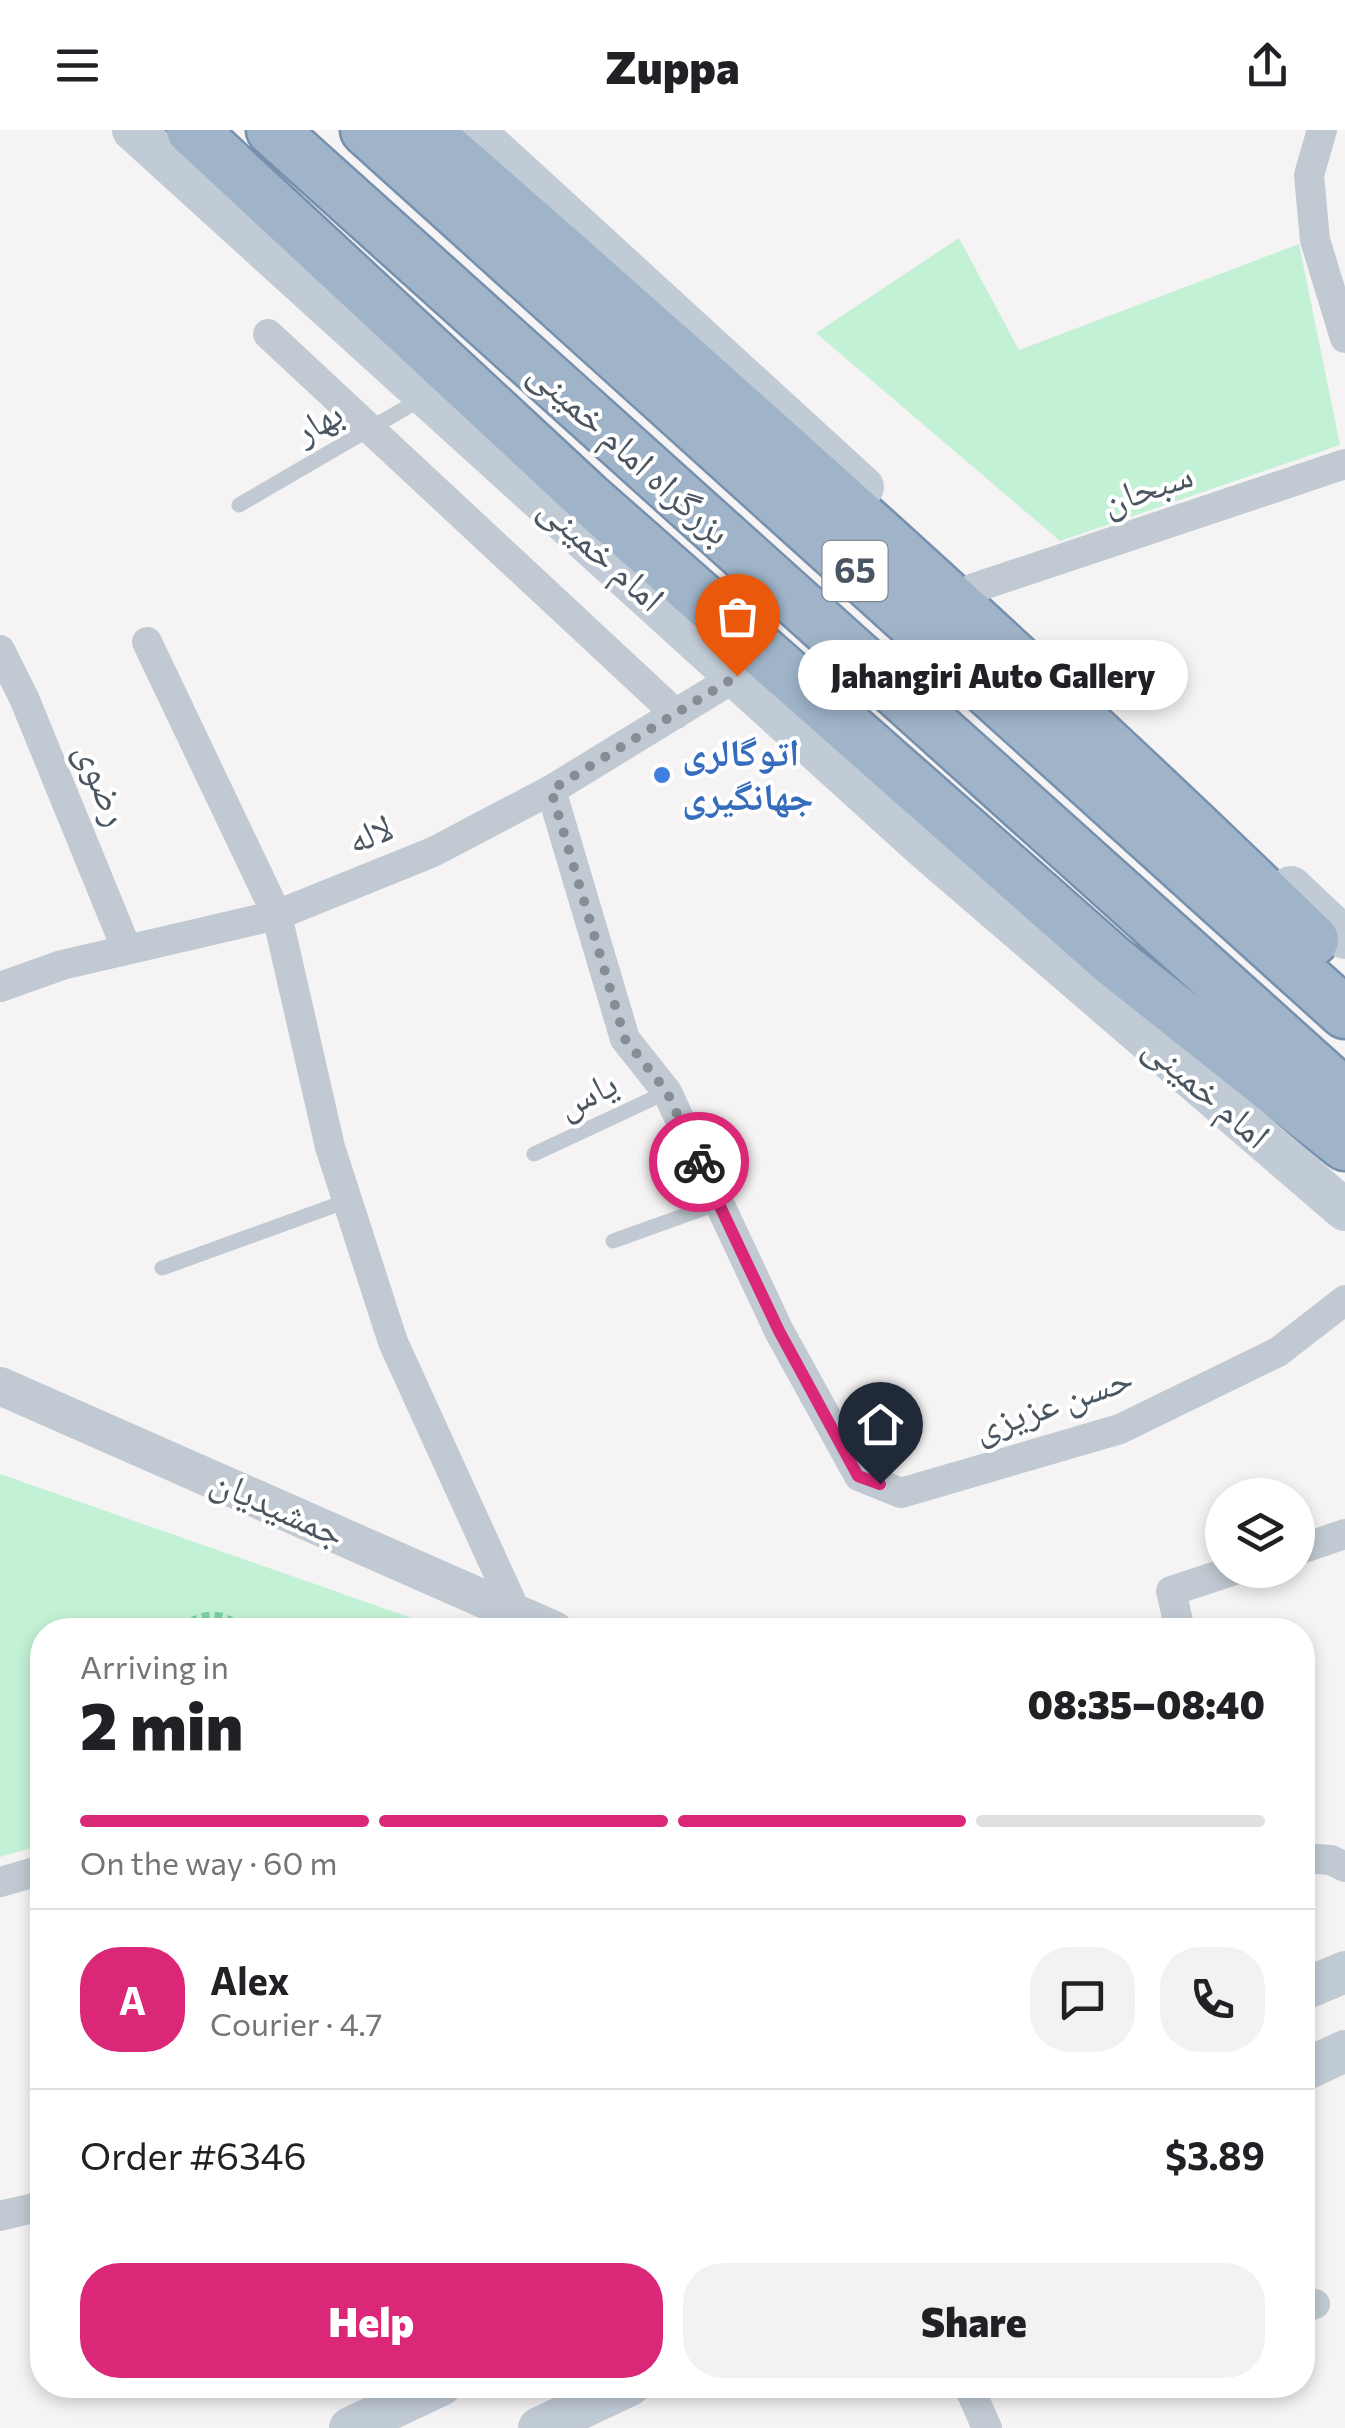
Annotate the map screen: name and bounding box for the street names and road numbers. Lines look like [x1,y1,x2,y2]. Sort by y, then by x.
street label: بزرگراه امام خمینی [520,349,740,555]
street label: بهار [283,387,350,453]
street label: سبحان [1094,448,1199,525]
street label: امام خمینی [530,485,674,621]
road number: 65 [822,541,888,601]
street label: رضوی [66,734,143,832]
street label: لاله [339,801,399,862]
street label: امام خمینی [1133,1021,1282,1160]
street label: یاس [548,1058,624,1128]
street label: حسن عزیزی [966,1352,1139,1452]
street label: جمشیدیان [204,1454,353,1557]

